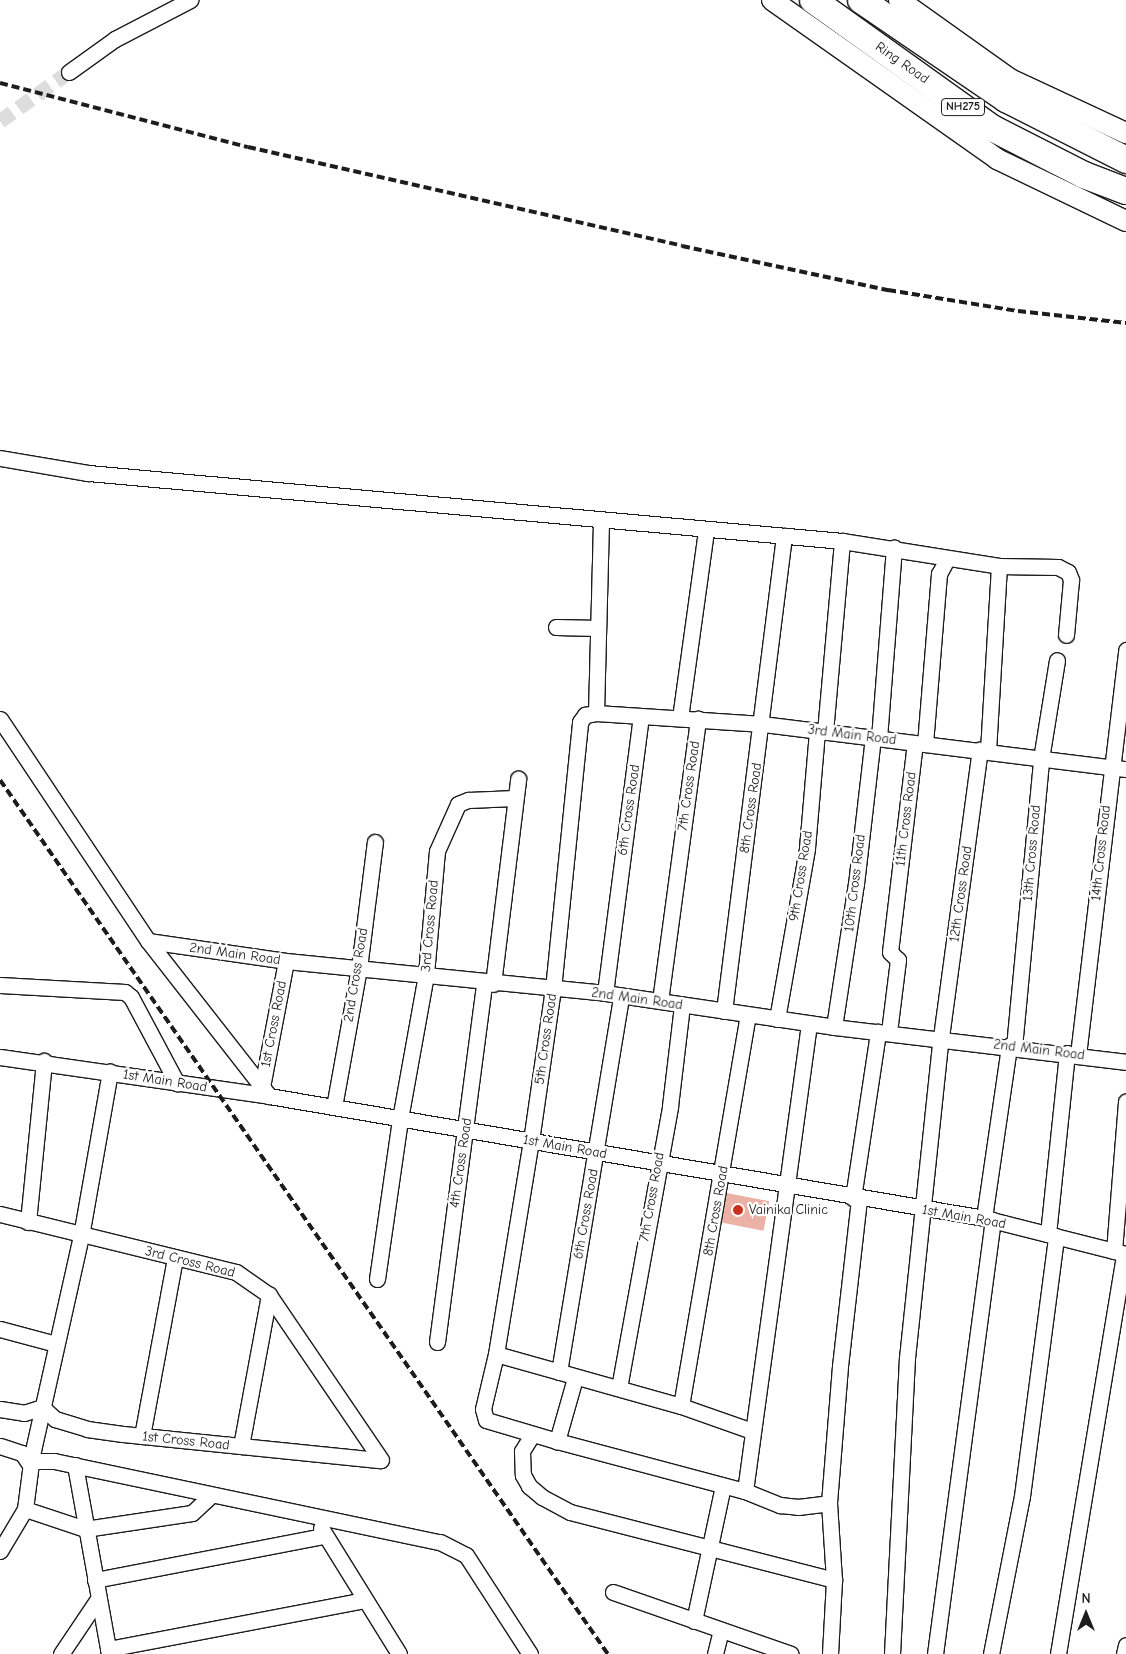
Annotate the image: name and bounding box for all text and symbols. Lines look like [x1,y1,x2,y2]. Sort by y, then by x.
street label: Ring Road [872,38,932,88]
road number: NH275 [940,98,986,116]
street label: 3rd Main Road [807,721,897,749]
street label: 7th Cross Road [674,740,704,832]
street label: 8th Cross Road [736,762,766,854]
street label: 6th Cross Road [614,764,644,856]
street label: 11th Cross Road [892,771,920,867]
street label: 13th Cross Road [1019,804,1045,902]
street label: 14th Cross Road [1088,804,1114,902]
street label: 9th Cross Road [786,830,816,922]
street label: 10th Cross Road [841,833,869,933]
street label: 12th Cross Road [946,845,976,943]
street label: 3rd Cross Road [418,879,442,973]
street label: 2nd Cross Road [340,927,372,1023]
street label: 2nd Main Road [188,939,282,969]
street label: 1st Cross Road [257,979,291,1069]
street label: 2nd Main Road [590,984,684,1014]
street label: 5th Cross Road [531,993,561,1085]
street label: 2nd Main Road [992,1036,1086,1064]
street label: 1st Main Road [122,1066,208,1096]
street label: 4th Cross Road [446,1117,476,1209]
street label: 1st Main Road [522,1131,608,1163]
street label: 7th Cross Road [636,1151,668,1243]
street label: 8th Cross Road [700,1165,732,1257]
street label: 6th Cross Road [570,1167,602,1261]
street label: 1st Main Road [921,1201,1007,1233]
place label: Vainika Clinic [749,1202,828,1218]
marker: Vainika Clinic [731,1203,745,1217]
street label: 3rd Cross Road [143,1243,237,1281]
street label: 1st Cross Road [141,1428,231,1454]
north arrow [1061,1589,1111,1639]
text: N [1081,1590,1091,1607]

